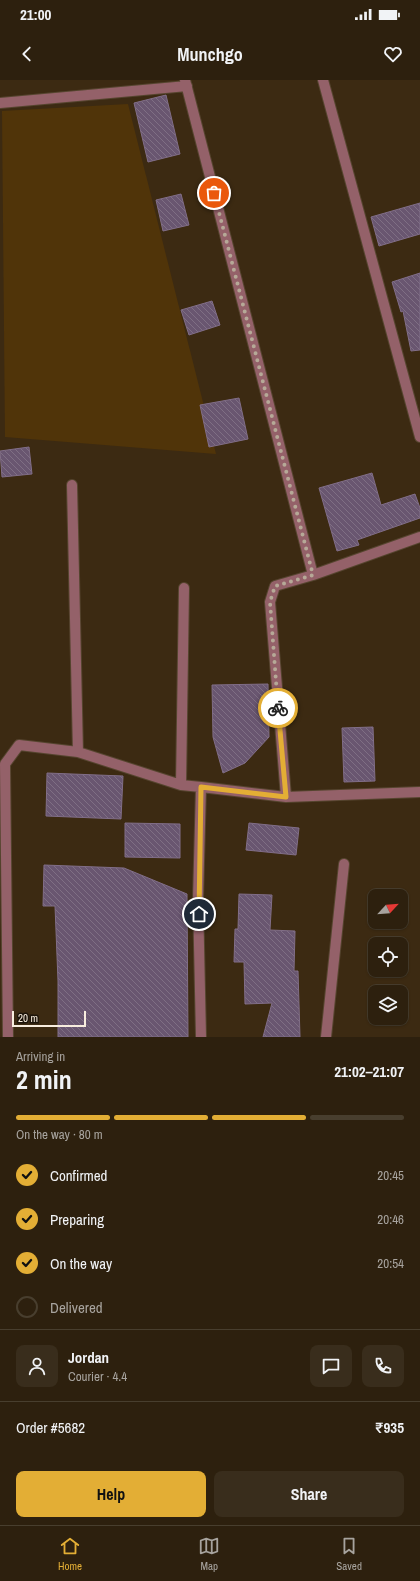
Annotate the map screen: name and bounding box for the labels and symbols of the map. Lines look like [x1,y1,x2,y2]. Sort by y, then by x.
pin [197,176,231,210]
courier [258,688,298,728]
north arrow [368,889,408,929]
pin [182,897,216,931]
scale bar [12,1009,86,1028]

